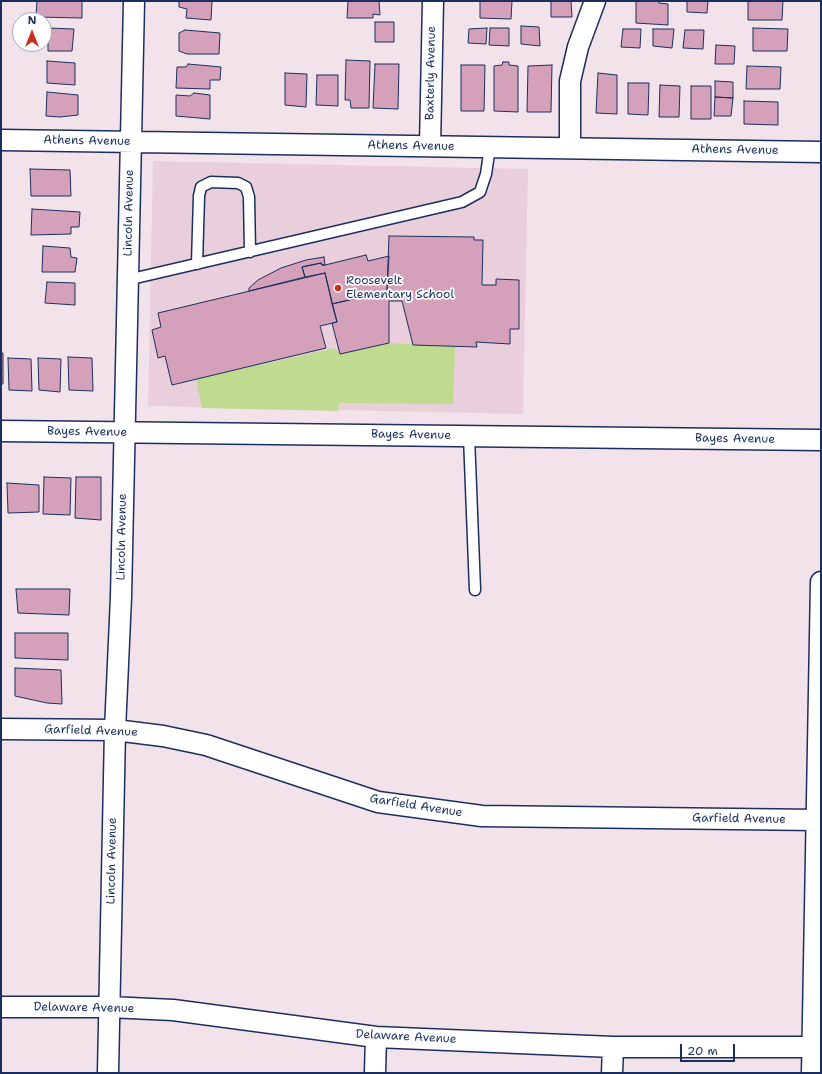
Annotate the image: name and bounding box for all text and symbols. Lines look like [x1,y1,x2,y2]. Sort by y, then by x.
north arrow [12,12,52,52]
text: N [28,13,36,28]
street label: Baxterly Avenue [423,26,439,120]
street label: Athens Avenue [43,133,131,149]
street label: Athens Avenue [367,138,455,154]
street label: Athens Avenue [691,142,779,158]
street label: Lincoln Avenue [121,169,137,257]
place label: Roosevelt Elementary School [346,274,454,302]
marker: Roosevelt Elementary School [333,283,343,293]
street label: Bayes Avenue [47,424,127,440]
street label: Bayes Avenue [371,427,451,443]
street label: Bayes Avenue [695,431,775,447]
street label: Lincoln Avenue [114,493,130,581]
street label: Garfield Avenue [44,722,138,740]
street label: Garfield Avenue [369,792,463,820]
street label: Garfield Avenue [692,811,786,827]
street label: Lincoln Avenue [104,817,120,905]
street label: Delaware Avenue [33,1000,135,1016]
street label: Delaware Avenue [355,1027,457,1047]
scale bar [682,1036,737,1062]
text: 20 m [687,1043,718,1059]

